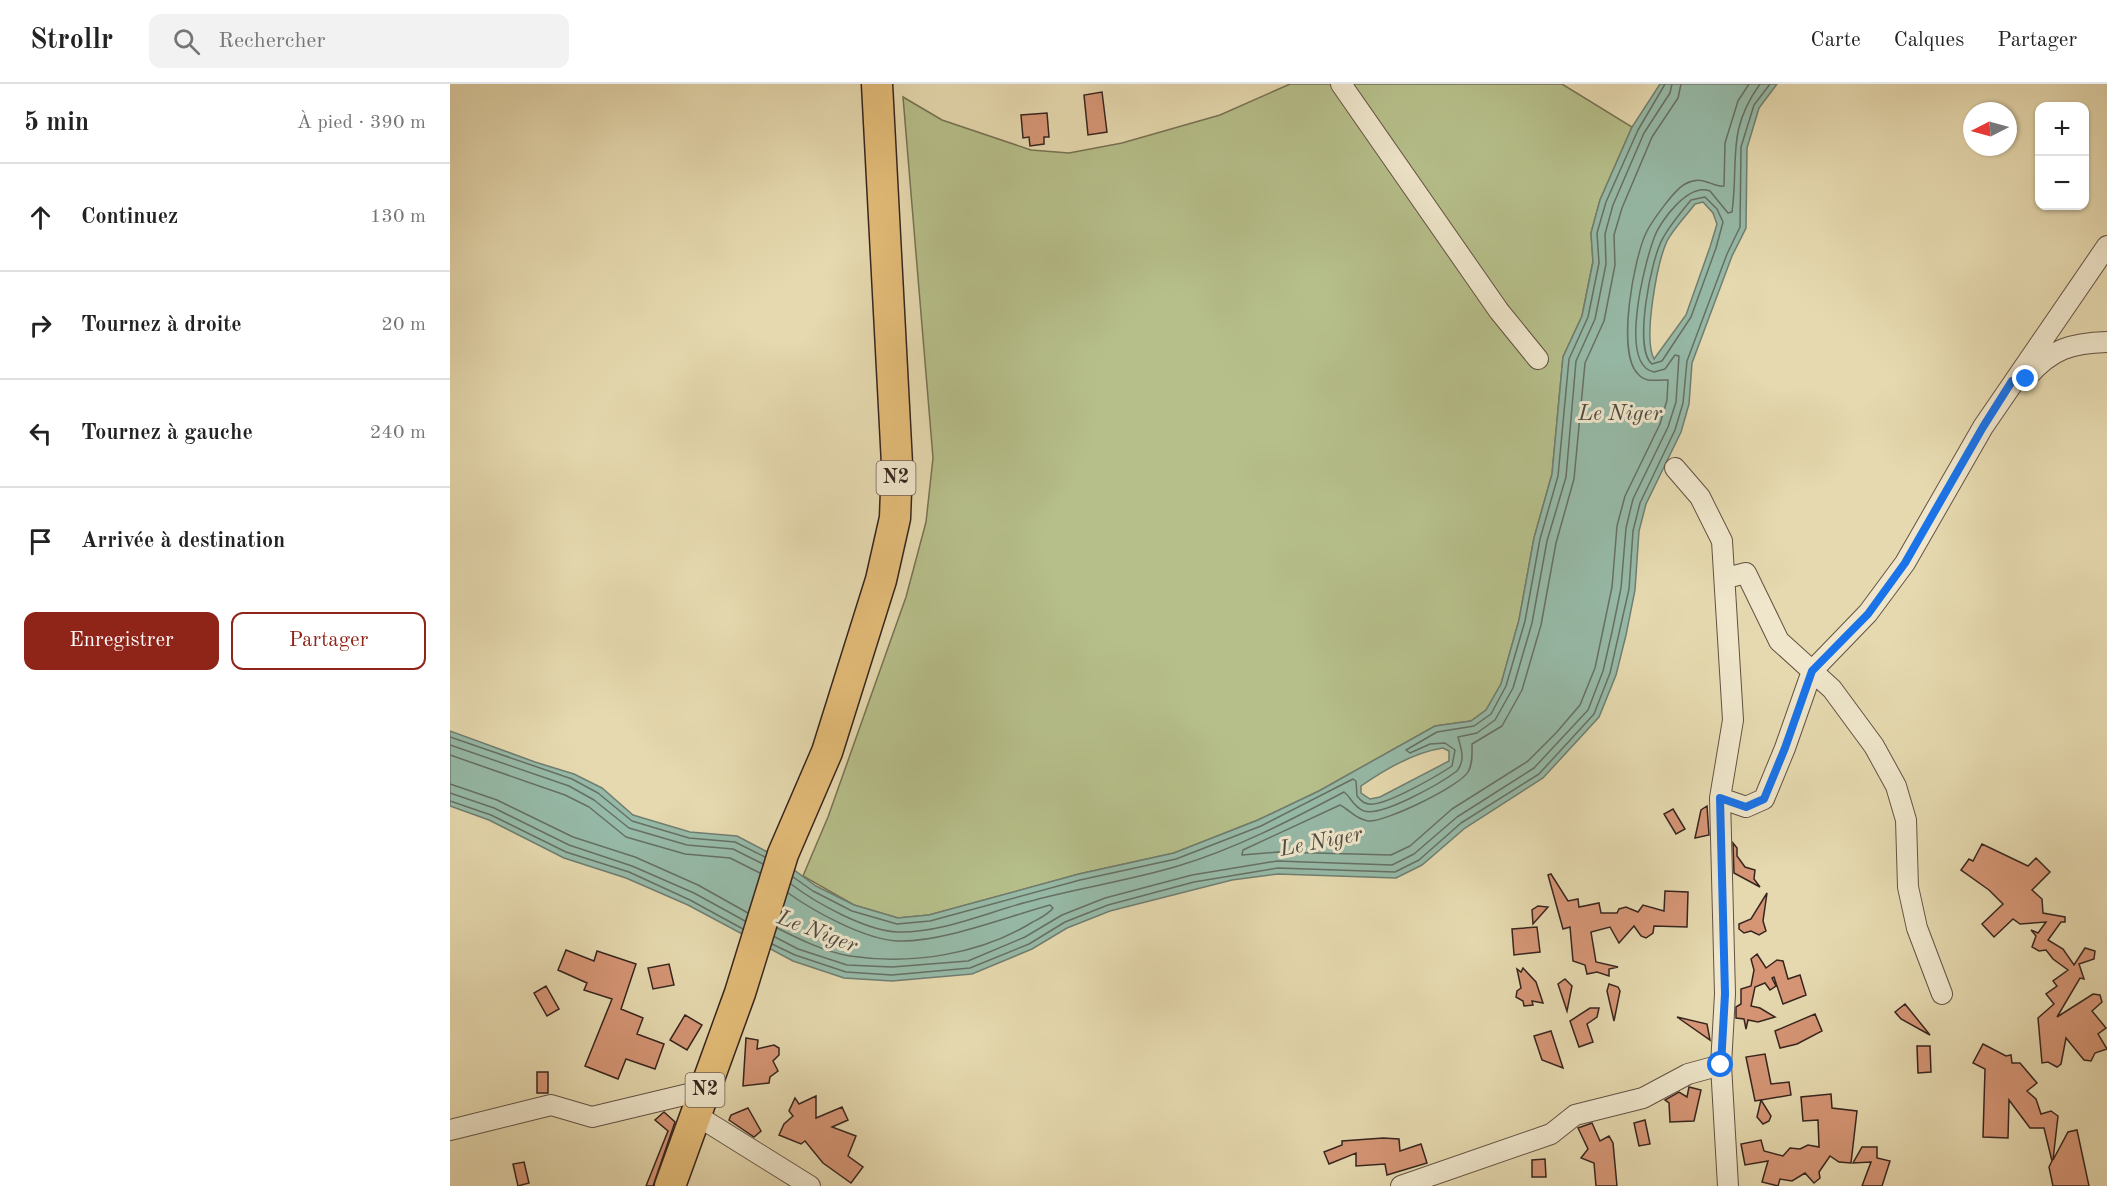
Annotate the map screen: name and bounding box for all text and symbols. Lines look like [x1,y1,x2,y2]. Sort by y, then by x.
search box [149,14,569,68]
icon: search [170,25,203,58]
text: Strollr [30,27,113,55]
text: Rechercher [218,30,326,52]
text: Carte [1811,30,1861,51]
text: Calques [1894,30,1964,51]
text: Partager [1997,30,2077,51]
north arrow [1963,102,2017,156]
map controls [2035,102,2089,210]
button: + [2035,102,2089,156]
text: 5 min [24,110,89,136]
text: À pied · 390 m [297,113,426,133]
button: − [2035,156,2089,210]
icon: ahead [24,201,57,234]
text: Continuez [81,206,178,228]
text: 130 m [370,207,426,227]
icon: right [24,309,57,342]
text: Tournez à droite [81,314,242,336]
text: 20 m [381,315,426,335]
route end [2012,365,2038,391]
water label: Le Niger [1577,403,1662,425]
icon: left [24,417,57,450]
text: Tournez à gauche [81,422,253,444]
text: 240 m [370,423,426,443]
road number: N2 [876,461,916,495]
icon: arrive [24,525,57,558]
text: Arrivée à destination [81,530,285,552]
button: Enregistrer [24,612,219,670]
button: Partager [231,612,426,670]
water label: Le Niger [1277,823,1365,861]
water label: Le Niger [773,906,861,957]
route start [1707,1051,1733,1077]
road number: N2 [686,1073,724,1107]

